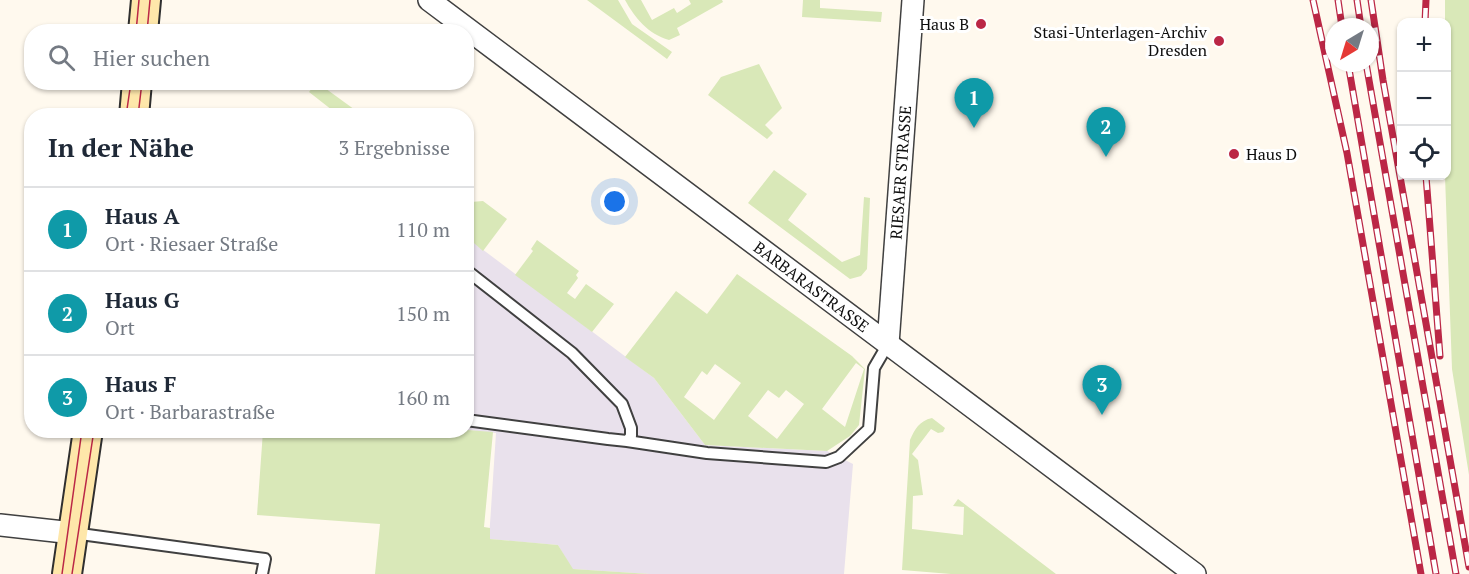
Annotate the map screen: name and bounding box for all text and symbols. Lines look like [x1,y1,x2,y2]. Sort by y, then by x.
place label: Haus B [919,13,969,35]
marker: Haus B [974,17,988,31]
north arrow [1325,18,1379,72]
map controls [1397,18,1451,180]
button: + [1397,18,1451,72]
place label: Stasi-Unterlagen-Archiv Dresden [1034,21,1208,61]
search box [24,24,474,90]
marker: Stasi-Unterlagen-Archiv Dresden [1212,34,1226,48]
icon: search [45,41,78,74]
text: Hier suchen [93,43,210,72]
button: − [1397,72,1451,126]
pin: 1 [954,78,994,128]
street label: RIESAER STRASSE [885,105,916,240]
pin: 2 [1086,108,1126,157]
button: locate [1397,126,1451,180]
text: In der Nähe [48,130,194,164]
text: 3 Ergebnisse [338,134,450,161]
place label: Haus D [1246,143,1297,165]
marker: Haus D [1227,147,1241,161]
your location [600,187,629,216]
text: Haus A [105,201,180,230]
text: 1 [62,216,73,243]
text: 110 m [396,216,450,243]
text: Ort · Riesaer Straße [105,230,278,257]
street label: BARBARASTRASSE [749,236,874,337]
text: Haus G [105,285,179,314]
text: 2 [62,300,73,327]
text: 150 m [396,300,450,327]
text: Ort [105,314,135,341]
pin: 3 [1082,366,1122,415]
text: Haus F [105,369,176,398]
text: 3 [62,384,73,411]
text: 160 m [396,384,450,411]
text: Ort · Barbarastraße [105,398,275,425]

